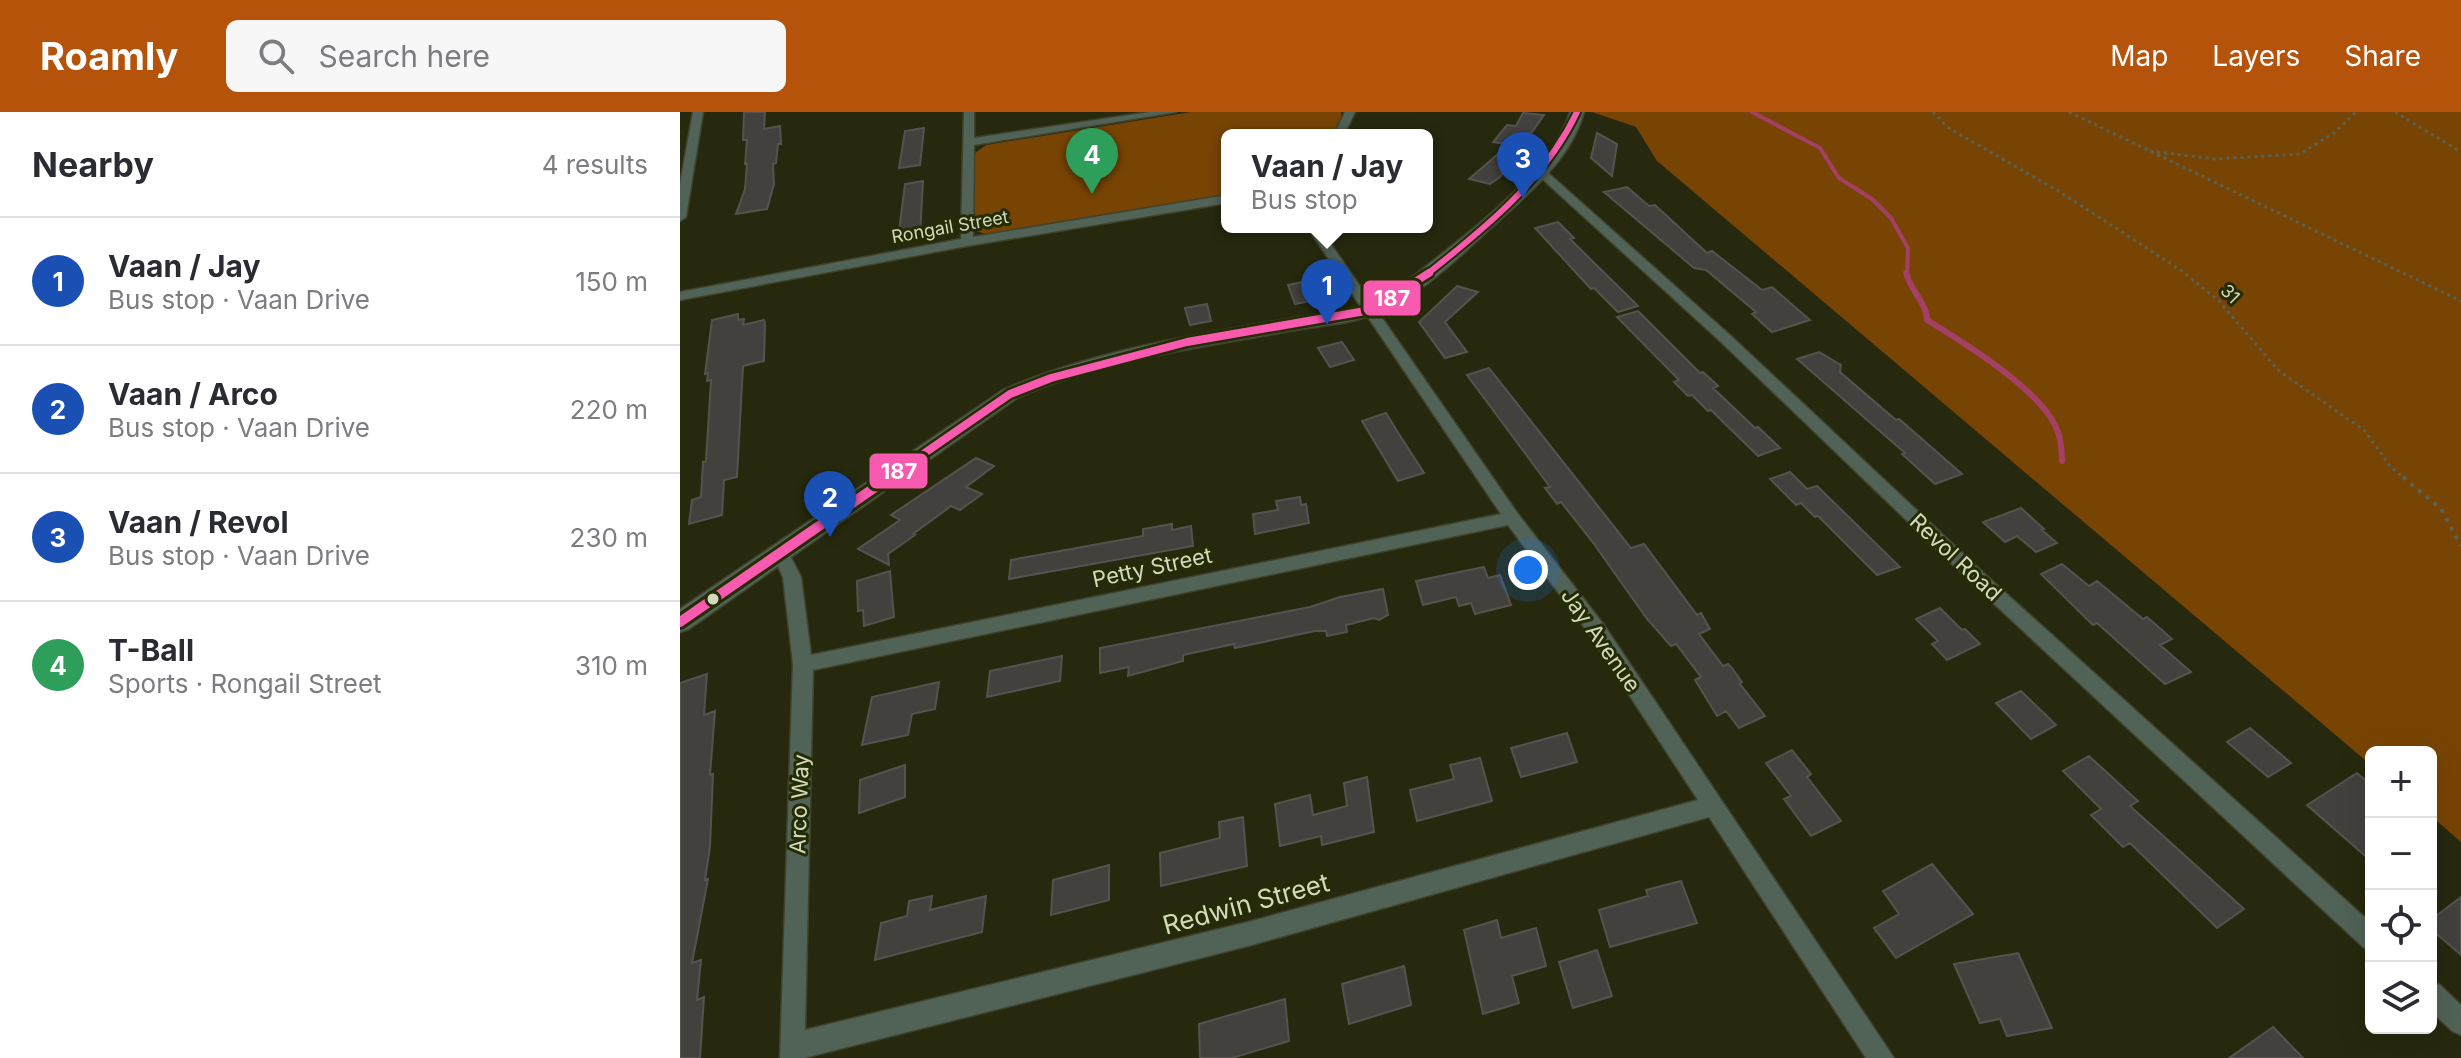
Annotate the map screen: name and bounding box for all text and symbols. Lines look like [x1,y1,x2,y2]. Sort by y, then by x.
search box [226,20,786,92]
text: Roamly [40,33,178,79]
icon: search [254,34,298,78]
text: Search here [318,38,490,74]
text: Map [2110,39,2168,73]
text: Layers [2212,39,2300,73]
text: Share [2344,39,2421,73]
pin: 4 [1066,128,1118,194]
popup [1221,129,1433,233]
pin: 3 [1497,132,1549,198]
text: Nearby [32,144,154,185]
text: Vaan / Jay [1251,148,1403,184]
text: 4 results [542,149,648,180]
text: Bus stop [1251,184,1358,215]
street label: Rongail Street [890,206,1010,247]
text: Vaan / Jay [108,248,261,284]
pin: 1 [1301,259,1353,325]
text: 1 [52,266,64,297]
text: 150 m [575,266,648,297]
line badge: 187 [1362,279,1422,317]
street label: 31 [2216,280,2244,308]
text: Bus stop · Vaan Drive [108,284,370,315]
text: 187 [1374,285,1410,311]
text: Vaan / Arco [108,376,278,412]
text: 2 [50,394,66,425]
text: 220 m [570,394,648,425]
text: Bus stop · Vaan Drive [108,412,370,443]
line badge: 187 [868,452,929,490]
text: 187 [881,458,917,484]
pin: 2 [804,471,856,537]
text: Vaan / Revol [108,504,289,540]
street label: Revol Road [1905,508,2007,606]
text: 3 [50,522,66,553]
text: 230 m [570,522,648,553]
text: Bus stop · Vaan Drive [108,540,370,571]
street label: Petty Street [1090,542,1214,592]
your location [1508,550,1548,590]
street label: Jay Avenue [1556,583,1646,697]
unlabelled marker [705,591,721,607]
text: T-Ball [108,632,194,668]
text: 4 [49,650,67,681]
text: 310 m [575,650,648,681]
text: Sports · Rongail Street [108,668,382,699]
map controls [2365,746,2437,1034]
button: + [2365,746,2437,818]
street label: Arco Way [784,754,814,854]
button: − [2365,818,2437,890]
street label: Redwin Street [1159,866,1332,941]
button: locate [2365,890,2437,962]
button: layers [2365,962,2437,1034]

